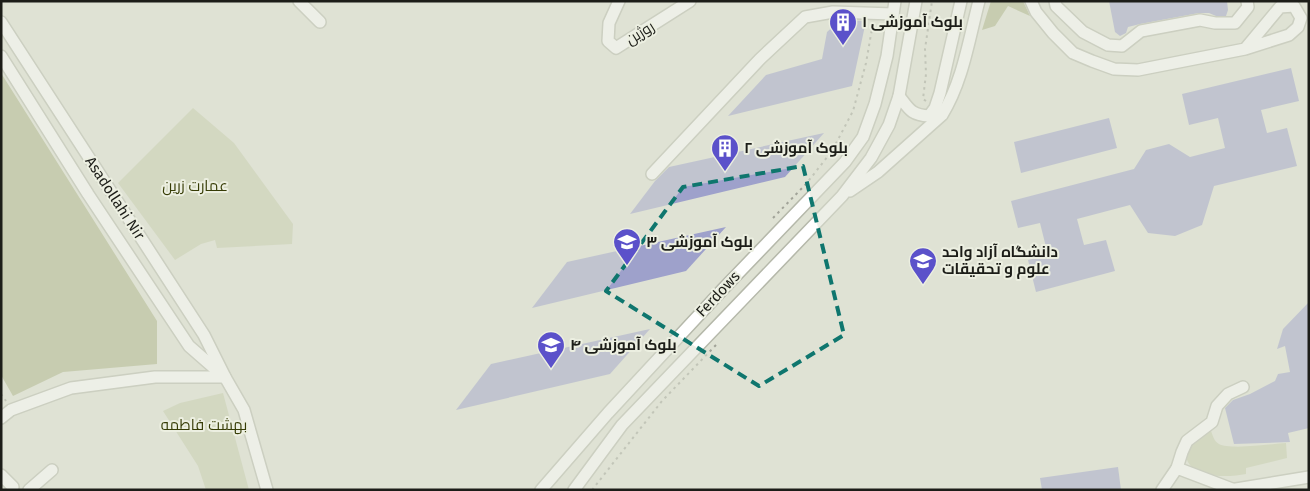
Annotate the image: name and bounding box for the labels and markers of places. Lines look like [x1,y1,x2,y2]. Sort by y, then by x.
building icon: بلوک آموزشی ۱ [828,7,858,46]
place label: بلوک آموزشی ۱ [862,13,963,31]
building icon: بلوک آموزشی ۲ [710,133,740,172]
place label: بلوک آموزشی ۲ [744,139,848,157]
school or university icon: بلوک آموزشی ۳ [612,227,642,266]
place label: بلوک آموزشی ۳ [646,233,753,251]
place label: دانشگاه آزاد واحد علوم و تحقیقات [942,243,1058,279]
school or university icon: دانشگاه آزاد واحد علوم و تحقیقات [908,246,938,285]
school or university icon: بلوک آموزشی ۴ [536,330,566,369]
place label: بلوک آموزشی ۴ [570,336,677,354]

